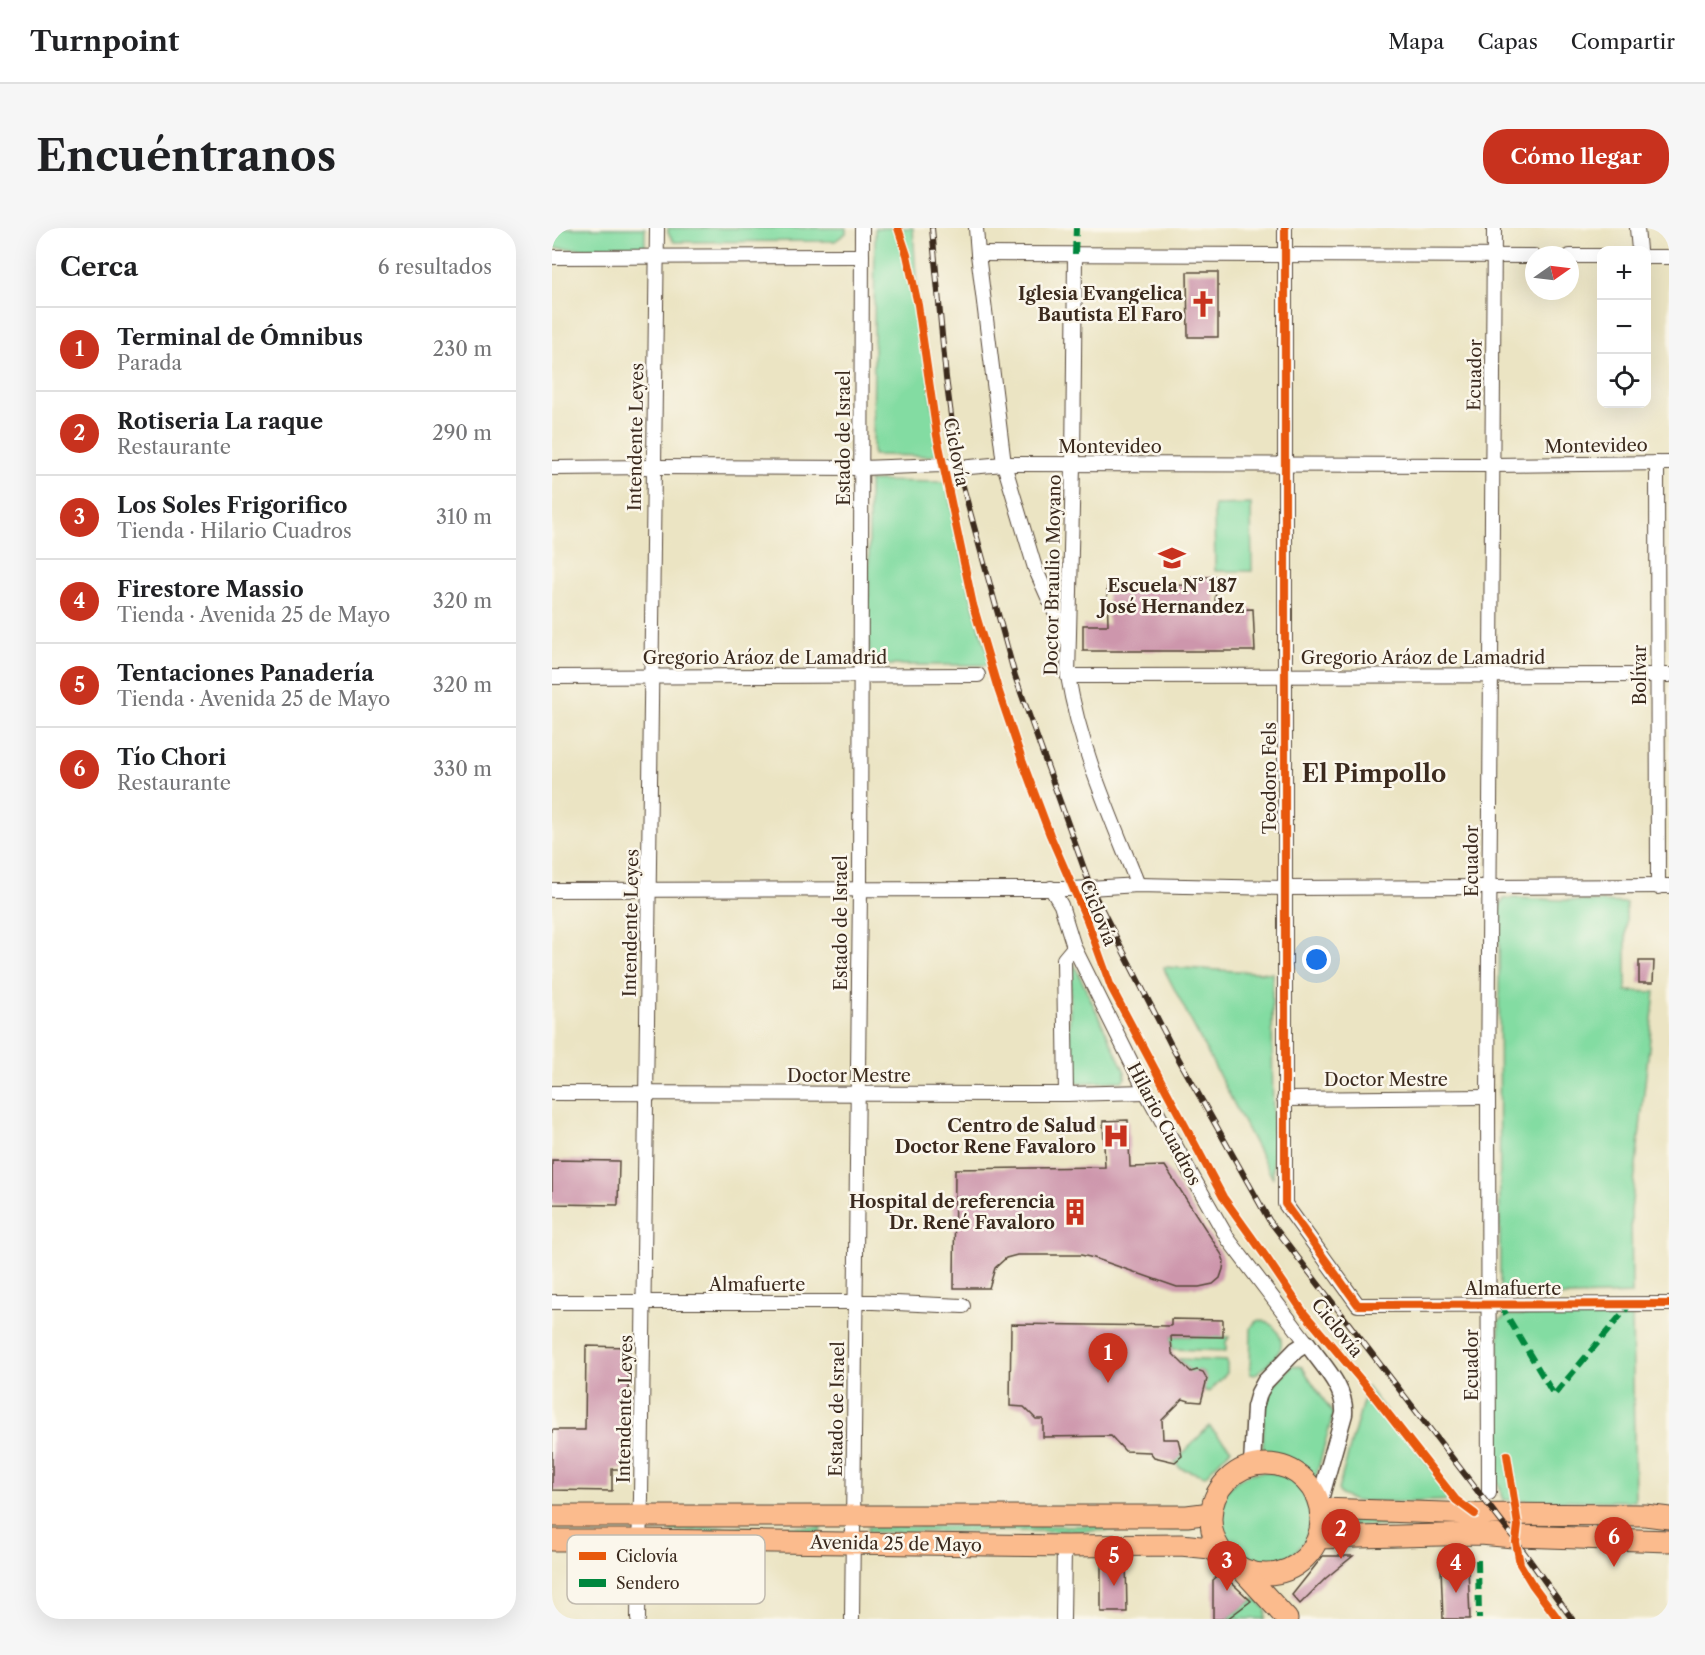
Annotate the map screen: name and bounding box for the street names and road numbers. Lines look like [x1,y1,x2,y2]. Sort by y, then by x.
street label: Ecuador [1463,338,1487,411]
street label: Intendente Leyes [624,363,648,511]
street label: Estado de Israel [833,370,855,506]
street label: Ciclovía [939,416,974,489]
street label: Montevideo [1544,434,1648,458]
street label: Montevideo [1058,436,1162,458]
street label: Doctor Braulio Moyano [1040,474,1066,676]
street label: Bolívar [1629,644,1651,705]
street label: Gregorio Aráoz de Lamadrid [643,647,887,669]
street label: Gregorio Aráoz de Lamadrid [1301,647,1545,669]
street label: Teodoro Fels [1259,722,1281,834]
street label: Ecuador [1461,825,1483,897]
street label: Intendente Leyes [619,849,643,997]
street label: Estado de Israel [830,855,852,991]
street label: Ciclovía [1075,877,1121,950]
street label: Hilario Cuadros [1122,1059,1206,1189]
street label: Doctor Mestre [787,1065,911,1087]
street label: Doctor Mestre [1324,1069,1448,1091]
street label: Almafuerte [708,1274,805,1296]
street label: Almafuerte [1464,1278,1561,1300]
street label: Ciclovía [1307,1294,1368,1362]
street label: Ecuador [1461,1329,1483,1401]
street label: Intendente Leyes [613,1335,637,1483]
street label: Estado de Israel [825,1341,849,1477]
street label: Avenida 25 de Mayo [809,1531,982,1556]

